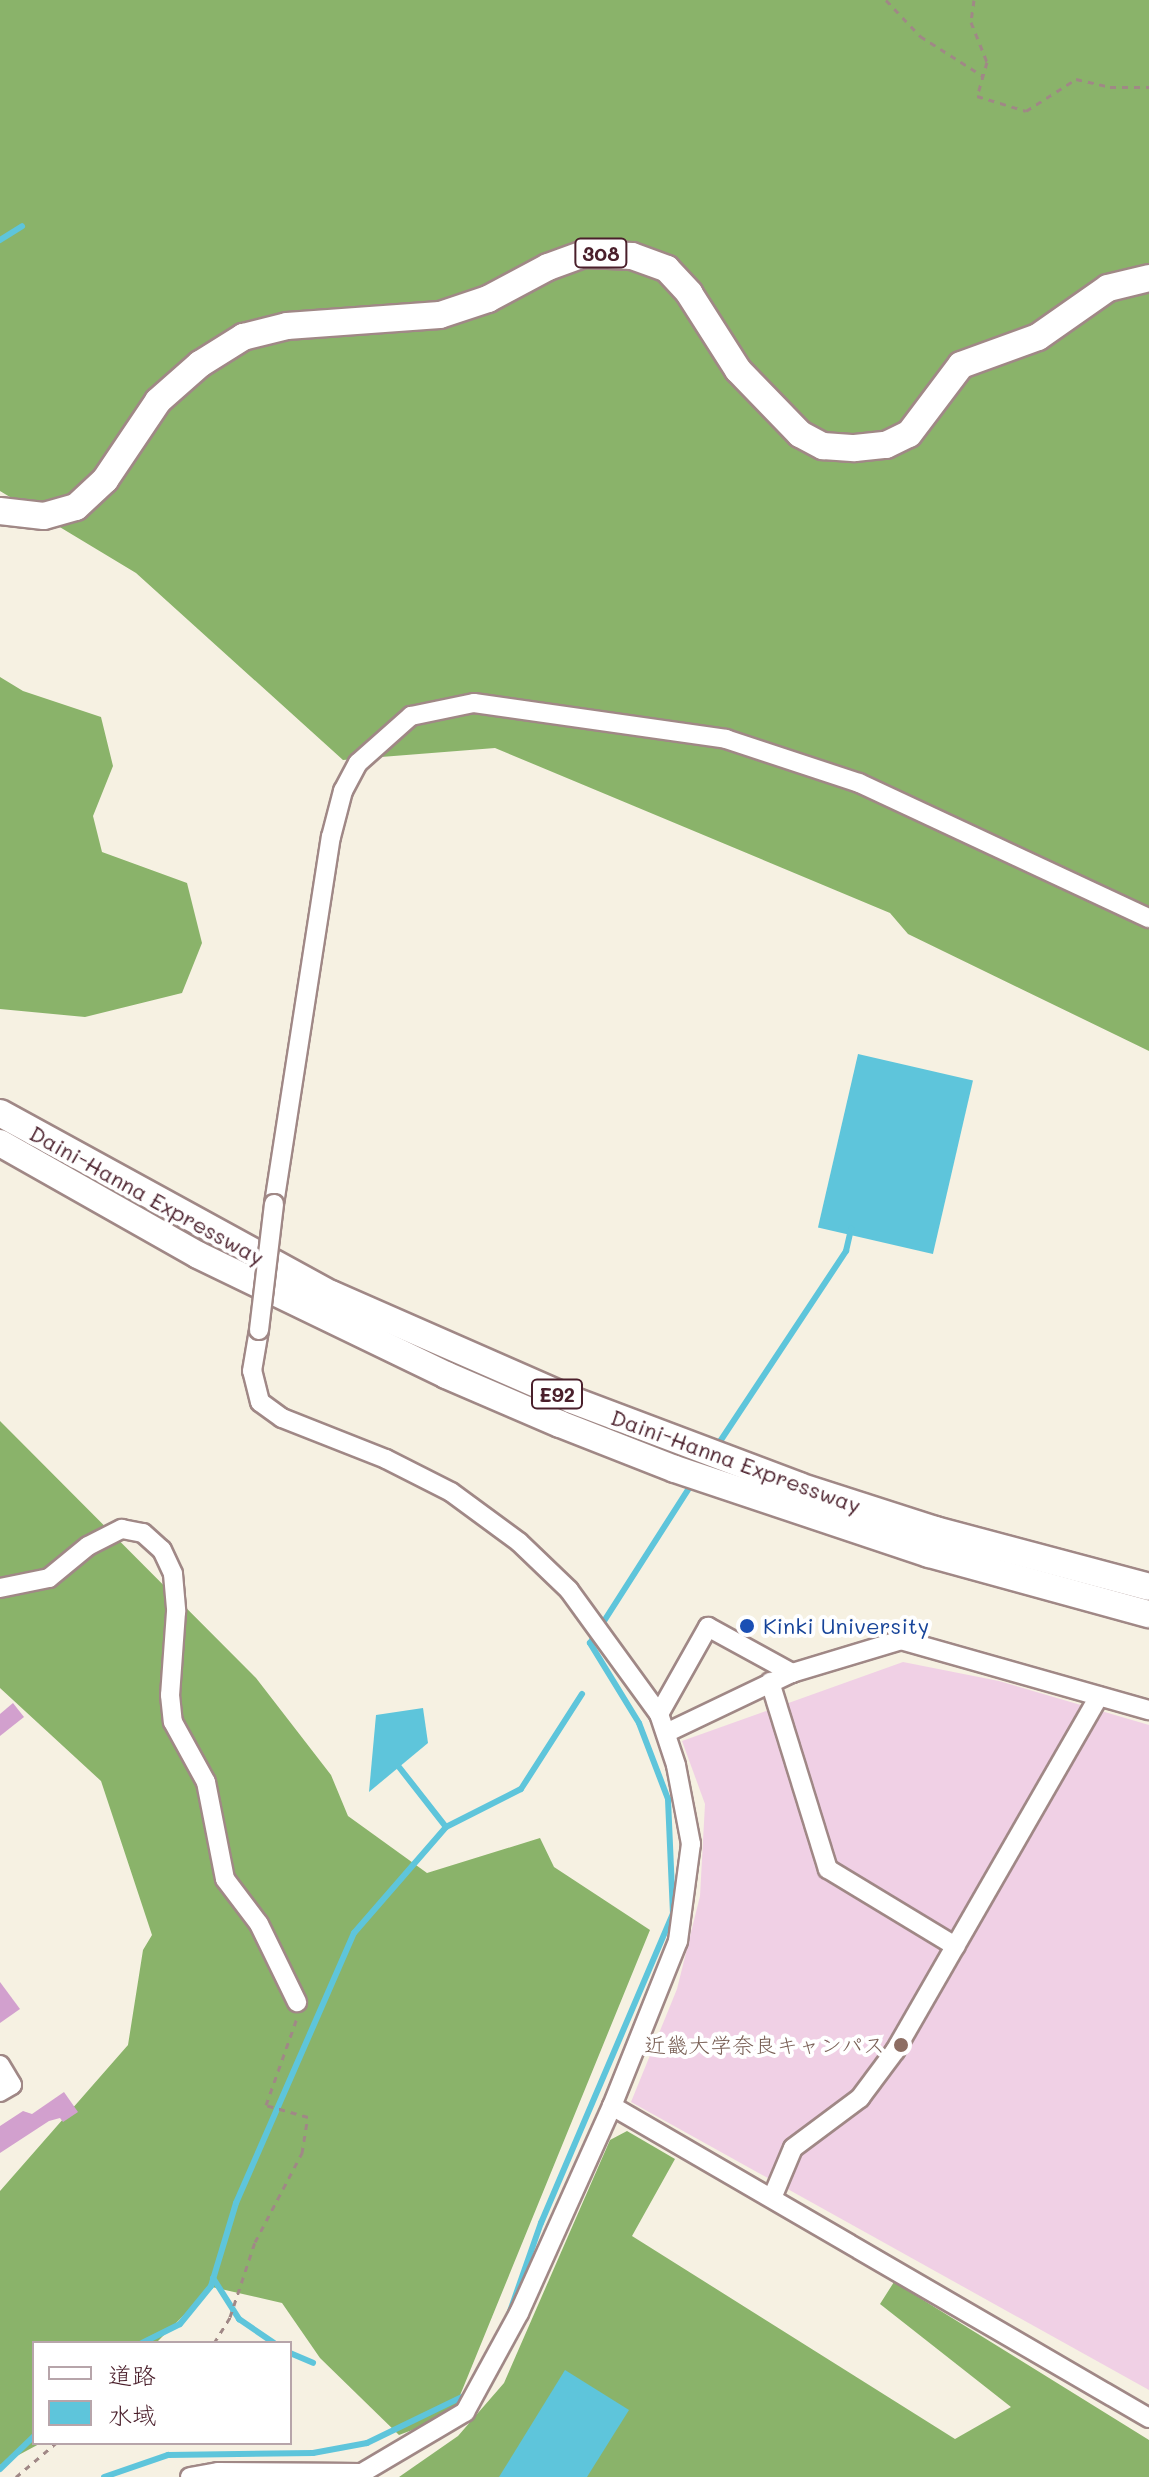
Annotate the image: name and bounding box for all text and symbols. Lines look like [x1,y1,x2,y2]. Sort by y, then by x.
road number: 308 [573,237,629,269]
street label: Daini-Hanna Expressway [25,1119,269,1271]
road number: E92 [531,1378,583,1410]
street label: Daini-Hanna Expressway [607,1403,865,1519]
place label: Kinki University [763,1613,929,1639]
marker: Kinki University [738,1617,756,1635]
place label: 近畿大学奈良キャンパス [643,2032,885,2058]
marker: 近畿大学奈良キャンパス [892,2036,910,2054]
legend [32,2341,292,2445]
text: 道路 [108,2359,156,2390]
text: 水域 [108,2399,156,2430]

